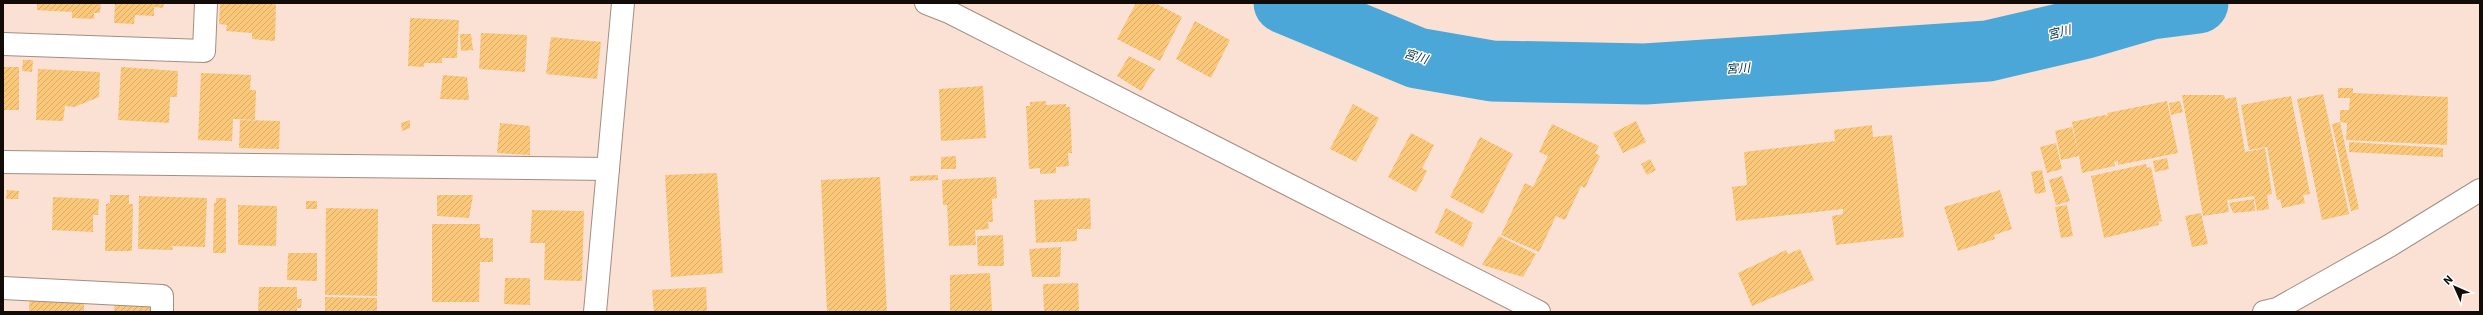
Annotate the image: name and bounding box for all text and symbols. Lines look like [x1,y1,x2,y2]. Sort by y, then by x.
water label: 宮川 [2046,21,2074,42]
water label: 宮川 [1402,45,1432,67]
water label: 宮川 [1725,60,1752,76]
north arrow [2435,267,2475,307]
text: N [2440,272,2456,288]

